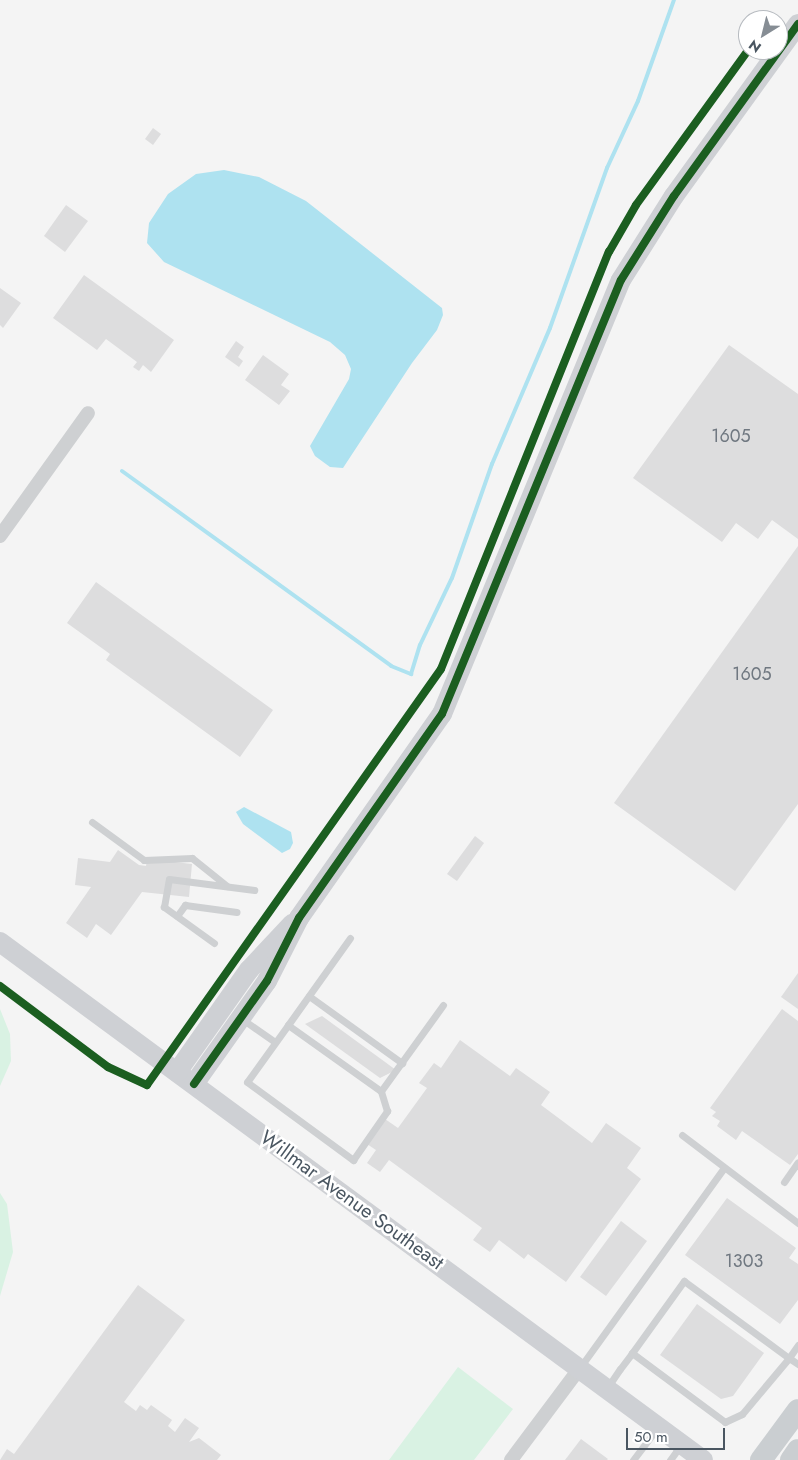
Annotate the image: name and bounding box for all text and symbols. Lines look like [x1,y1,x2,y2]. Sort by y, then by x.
north arrow [738,10,788,60]
text: N [744,35,765,58]
house number: 1605 [711,425,751,447]
house number: 1605 [732,663,772,685]
street label: Willmar Avenue Southeast [256,1125,448,1275]
house number: 1303 [725,1250,763,1272]
scale bar [628,1418,727,1450]
text: 50 m [634,1426,668,1448]

